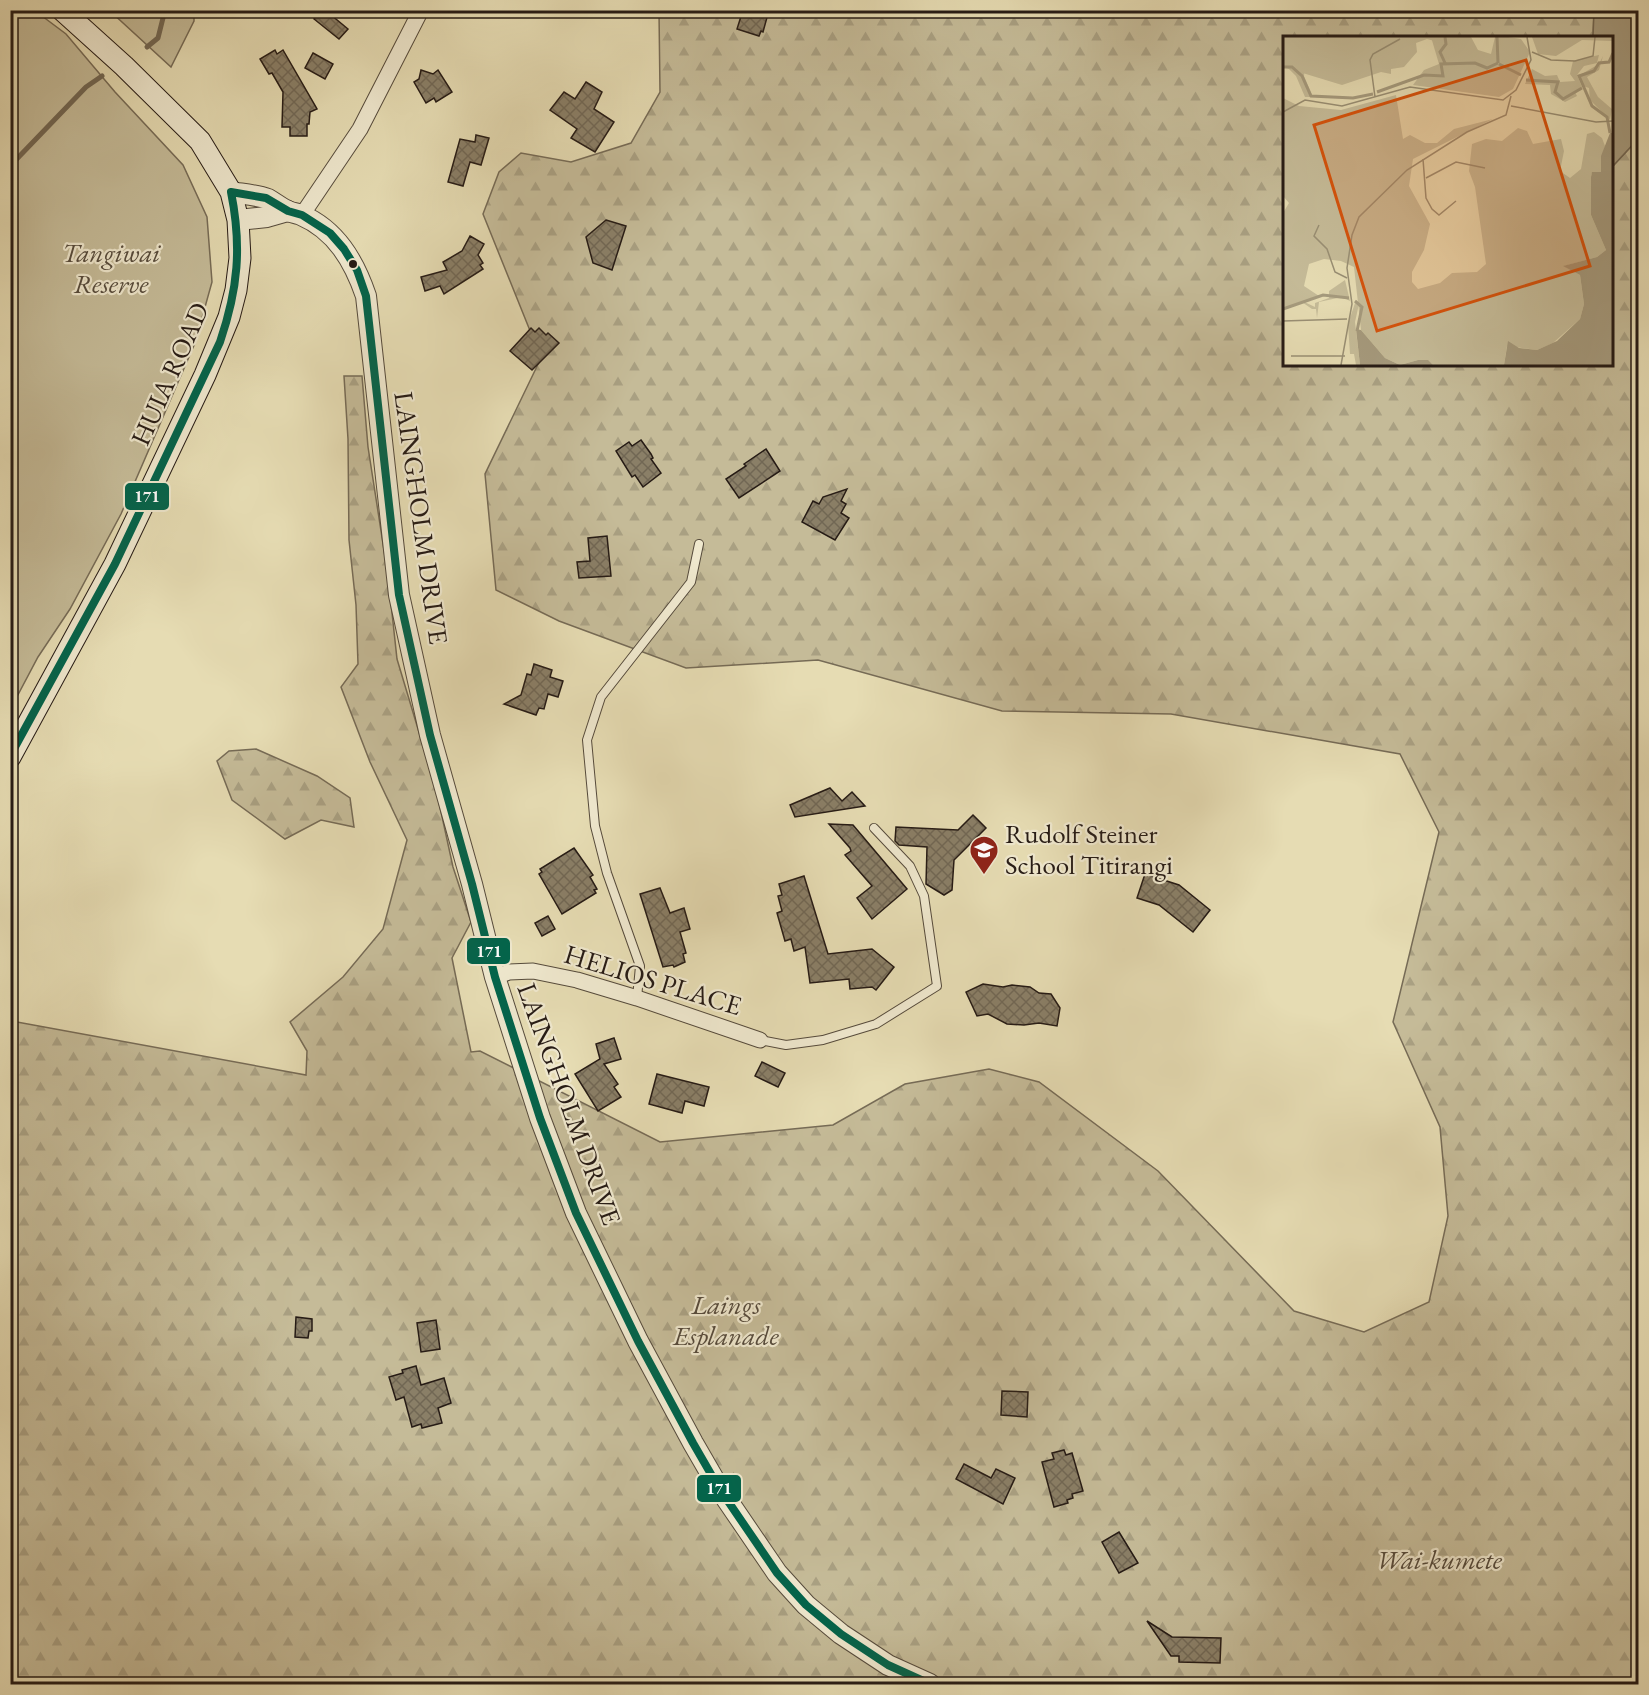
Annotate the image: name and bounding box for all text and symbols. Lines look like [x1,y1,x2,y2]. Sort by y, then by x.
inset map [1283,36,1613,366]
park label: Tangiwai Reserve [62,235,161,301]
unlabelled marker [347,258,359,270]
street label: HUIA ROAD [122,297,217,451]
street label: LAINGHOLM DRIVE [386,389,457,647]
line badge: 171 [124,482,170,511]
text: 171 [134,486,160,507]
place label: Rudolf Steiner School Titirangi [1005,816,1173,882]
school or university icon: Rudolf Steiner School Titirangi [968,834,1000,876]
street label: HELIOS PLACE [560,936,746,1023]
line badge: 171 [466,937,511,965]
text: 171 [476,941,502,962]
street label: LAINGHOLM DRIVE [509,978,629,1230]
park label: Laings Esplanade [672,1287,779,1353]
line badge: 171 [696,1474,742,1503]
text: 171 [706,1478,732,1499]
park label: Wai-kumete [1376,1542,1503,1577]

